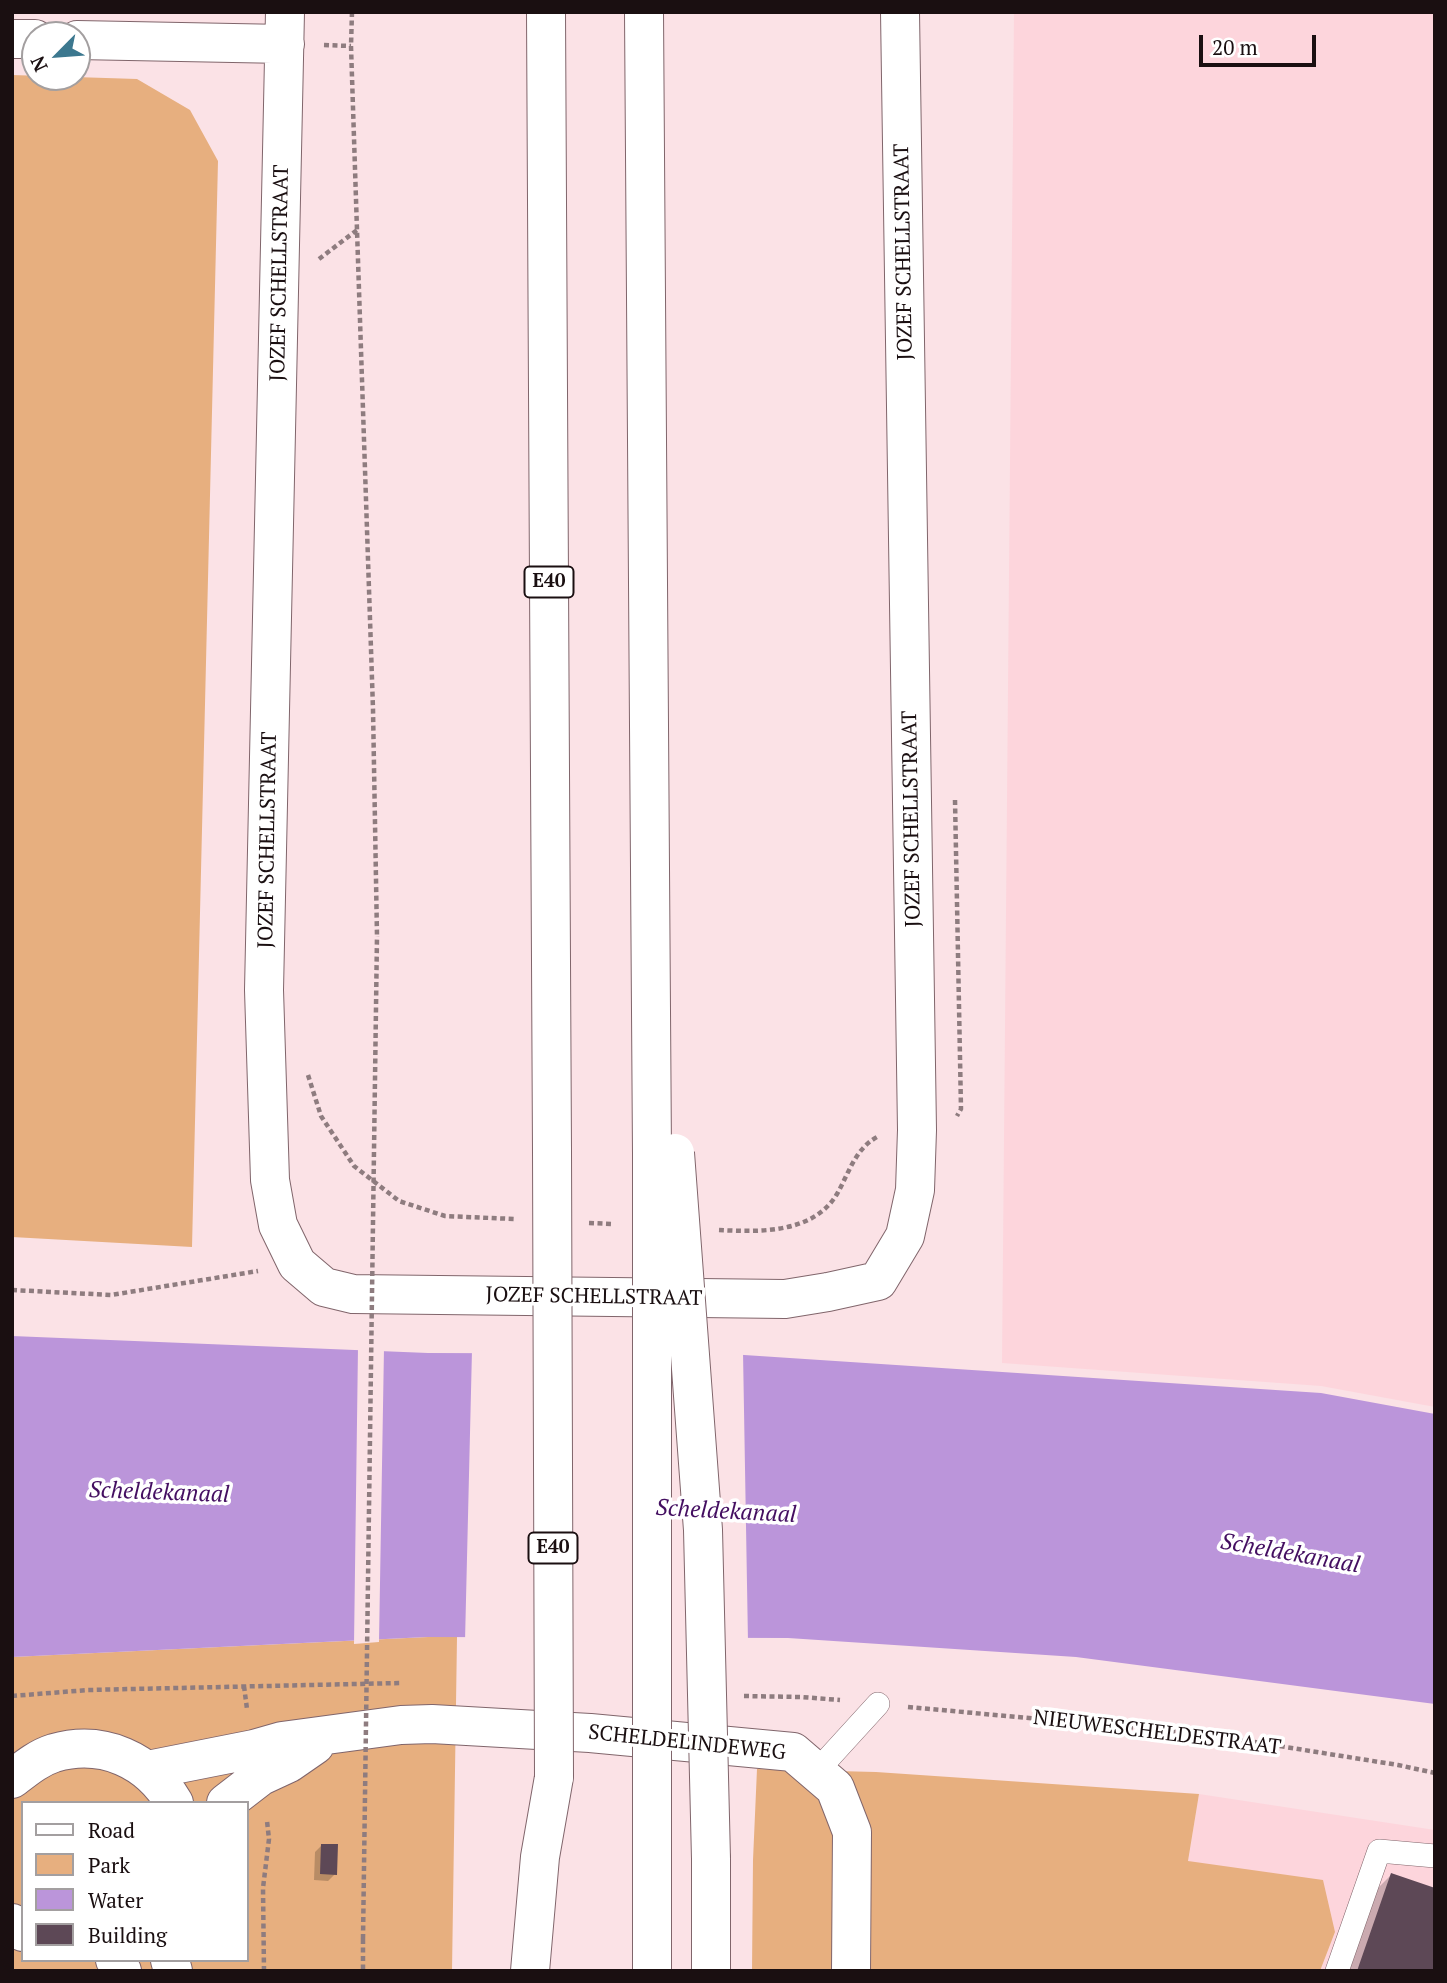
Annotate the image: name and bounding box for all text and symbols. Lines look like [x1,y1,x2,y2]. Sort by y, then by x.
north arrow [21,21,91,91]
scale bar [1202,21,1319,65]
text: 20 m [1212,33,1258,61]
text: N [24,52,53,76]
street label: JOZEF SCHELLSTRAAT [890,143,918,361]
street label: JOZEF SCHELLSTRAAT [266,164,294,382]
road number: E40 [524,566,574,597]
street label: JOZEF SCHELLSTRAAT [898,710,926,928]
street label: JOZEF SCHELLSTRAAT [254,731,282,949]
street label: JOZEF SCHELLSTRAAT [485,1283,703,1311]
water label: Scheldekanaal [88,1477,230,1509]
water label: Scheldekanaal [655,1495,797,1529]
water label: Scheldekanaal [1218,1528,1362,1580]
road number: E40 [528,1532,578,1564]
street label: NIEUWESCHELDESTRAAT [1032,1705,1282,1761]
street label: SCHELDELINDEWEG [587,1720,787,1766]
legend [21,1801,248,1962]
text: Road [88,1816,135,1844]
text: Park [88,1851,130,1879]
text: Water [88,1886,143,1914]
text: Building [88,1921,167,1949]

